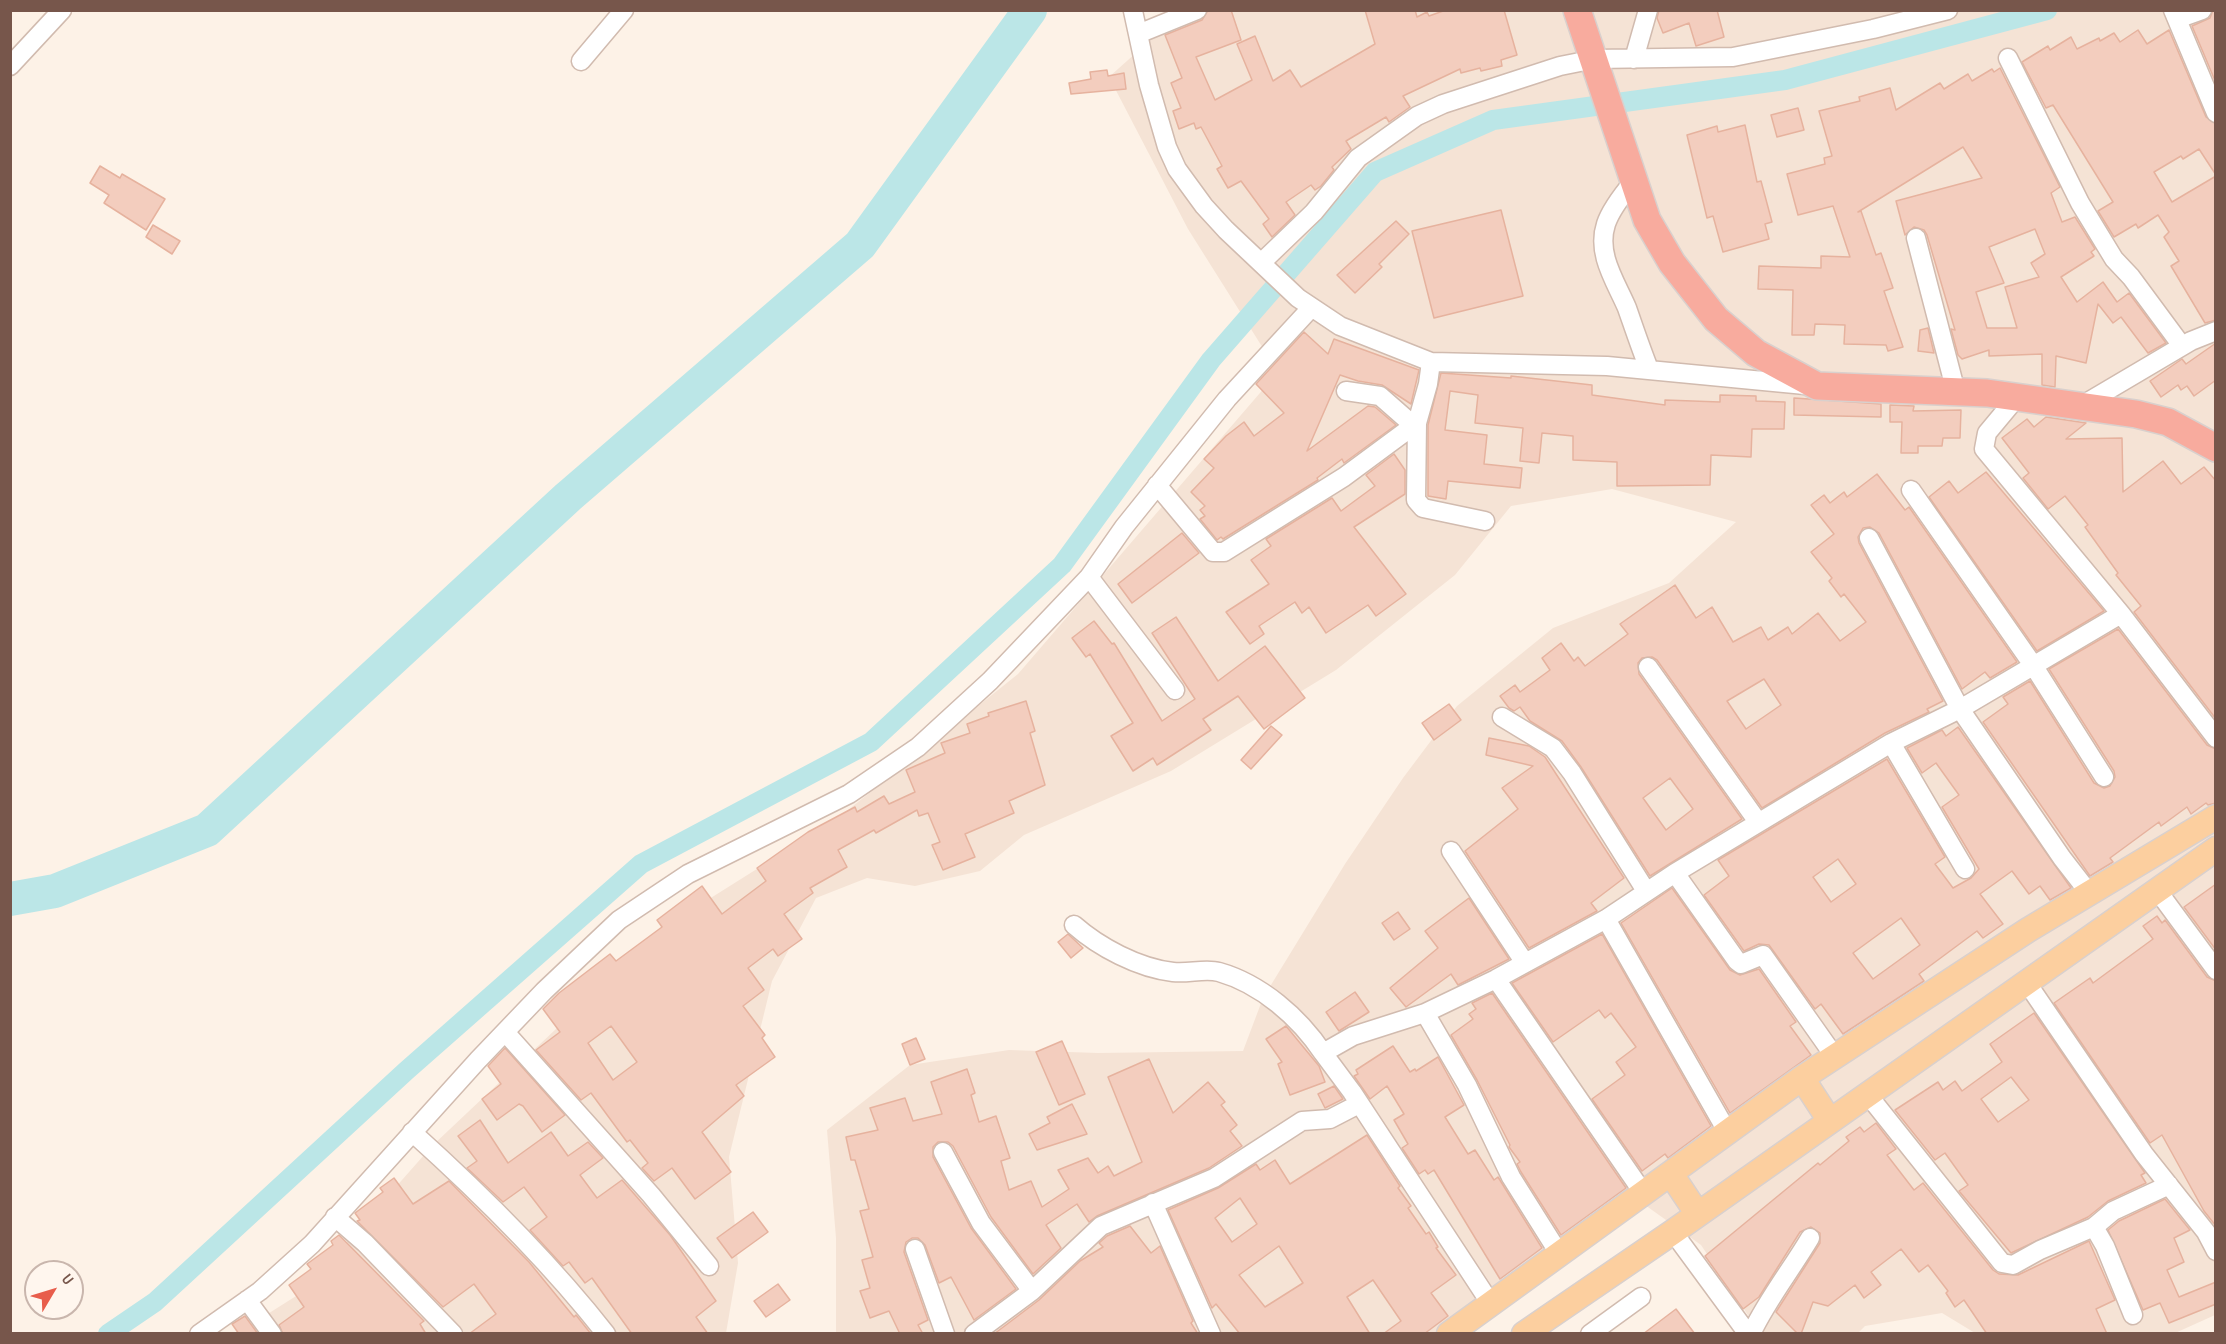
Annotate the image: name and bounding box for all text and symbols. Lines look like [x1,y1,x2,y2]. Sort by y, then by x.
north arrow [24,1260,84,1320]
text: U [57,1271,77,1289]

